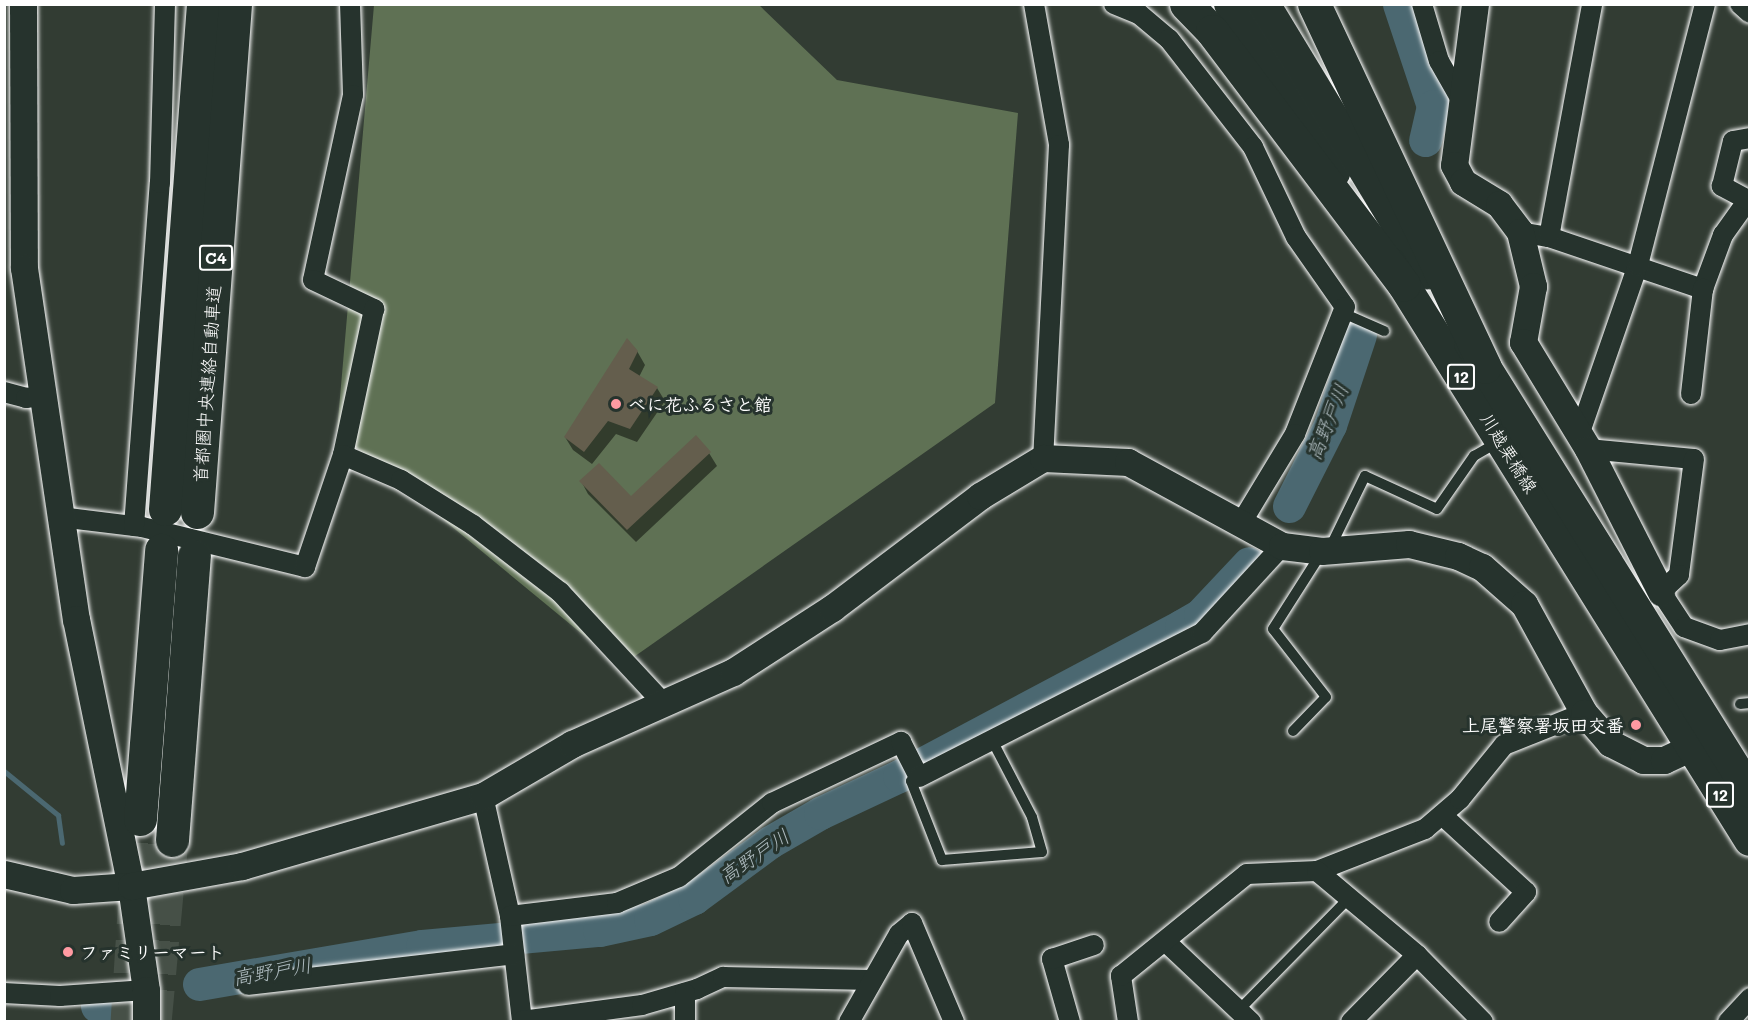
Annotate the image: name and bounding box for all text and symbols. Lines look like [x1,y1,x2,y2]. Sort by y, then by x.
road number: C4 [198,245,234,271]
street label: 首都圏中央連絡自動車道 [189,284,225,484]
road number: 12 [1446,364,1476,390]
water label: 高野戸川 [1301,380,1353,464]
place label: べに花ふるさと館 [628,393,772,415]
marker: べに花ふるさと館 [609,397,623,411]
street label: 川越栗橋線 [1476,409,1542,497]
place label: 上尾警察署坂田交番 [1462,714,1624,736]
marker: 上尾警察署坂田交番 [1629,718,1643,732]
road number: 12 [1705,782,1735,808]
water label: 高野戸川 [714,824,794,888]
place label: ファミリーマート [80,941,224,963]
marker: ファミリーマート [61,945,75,959]
water label: 高野戸川 [231,952,313,990]

